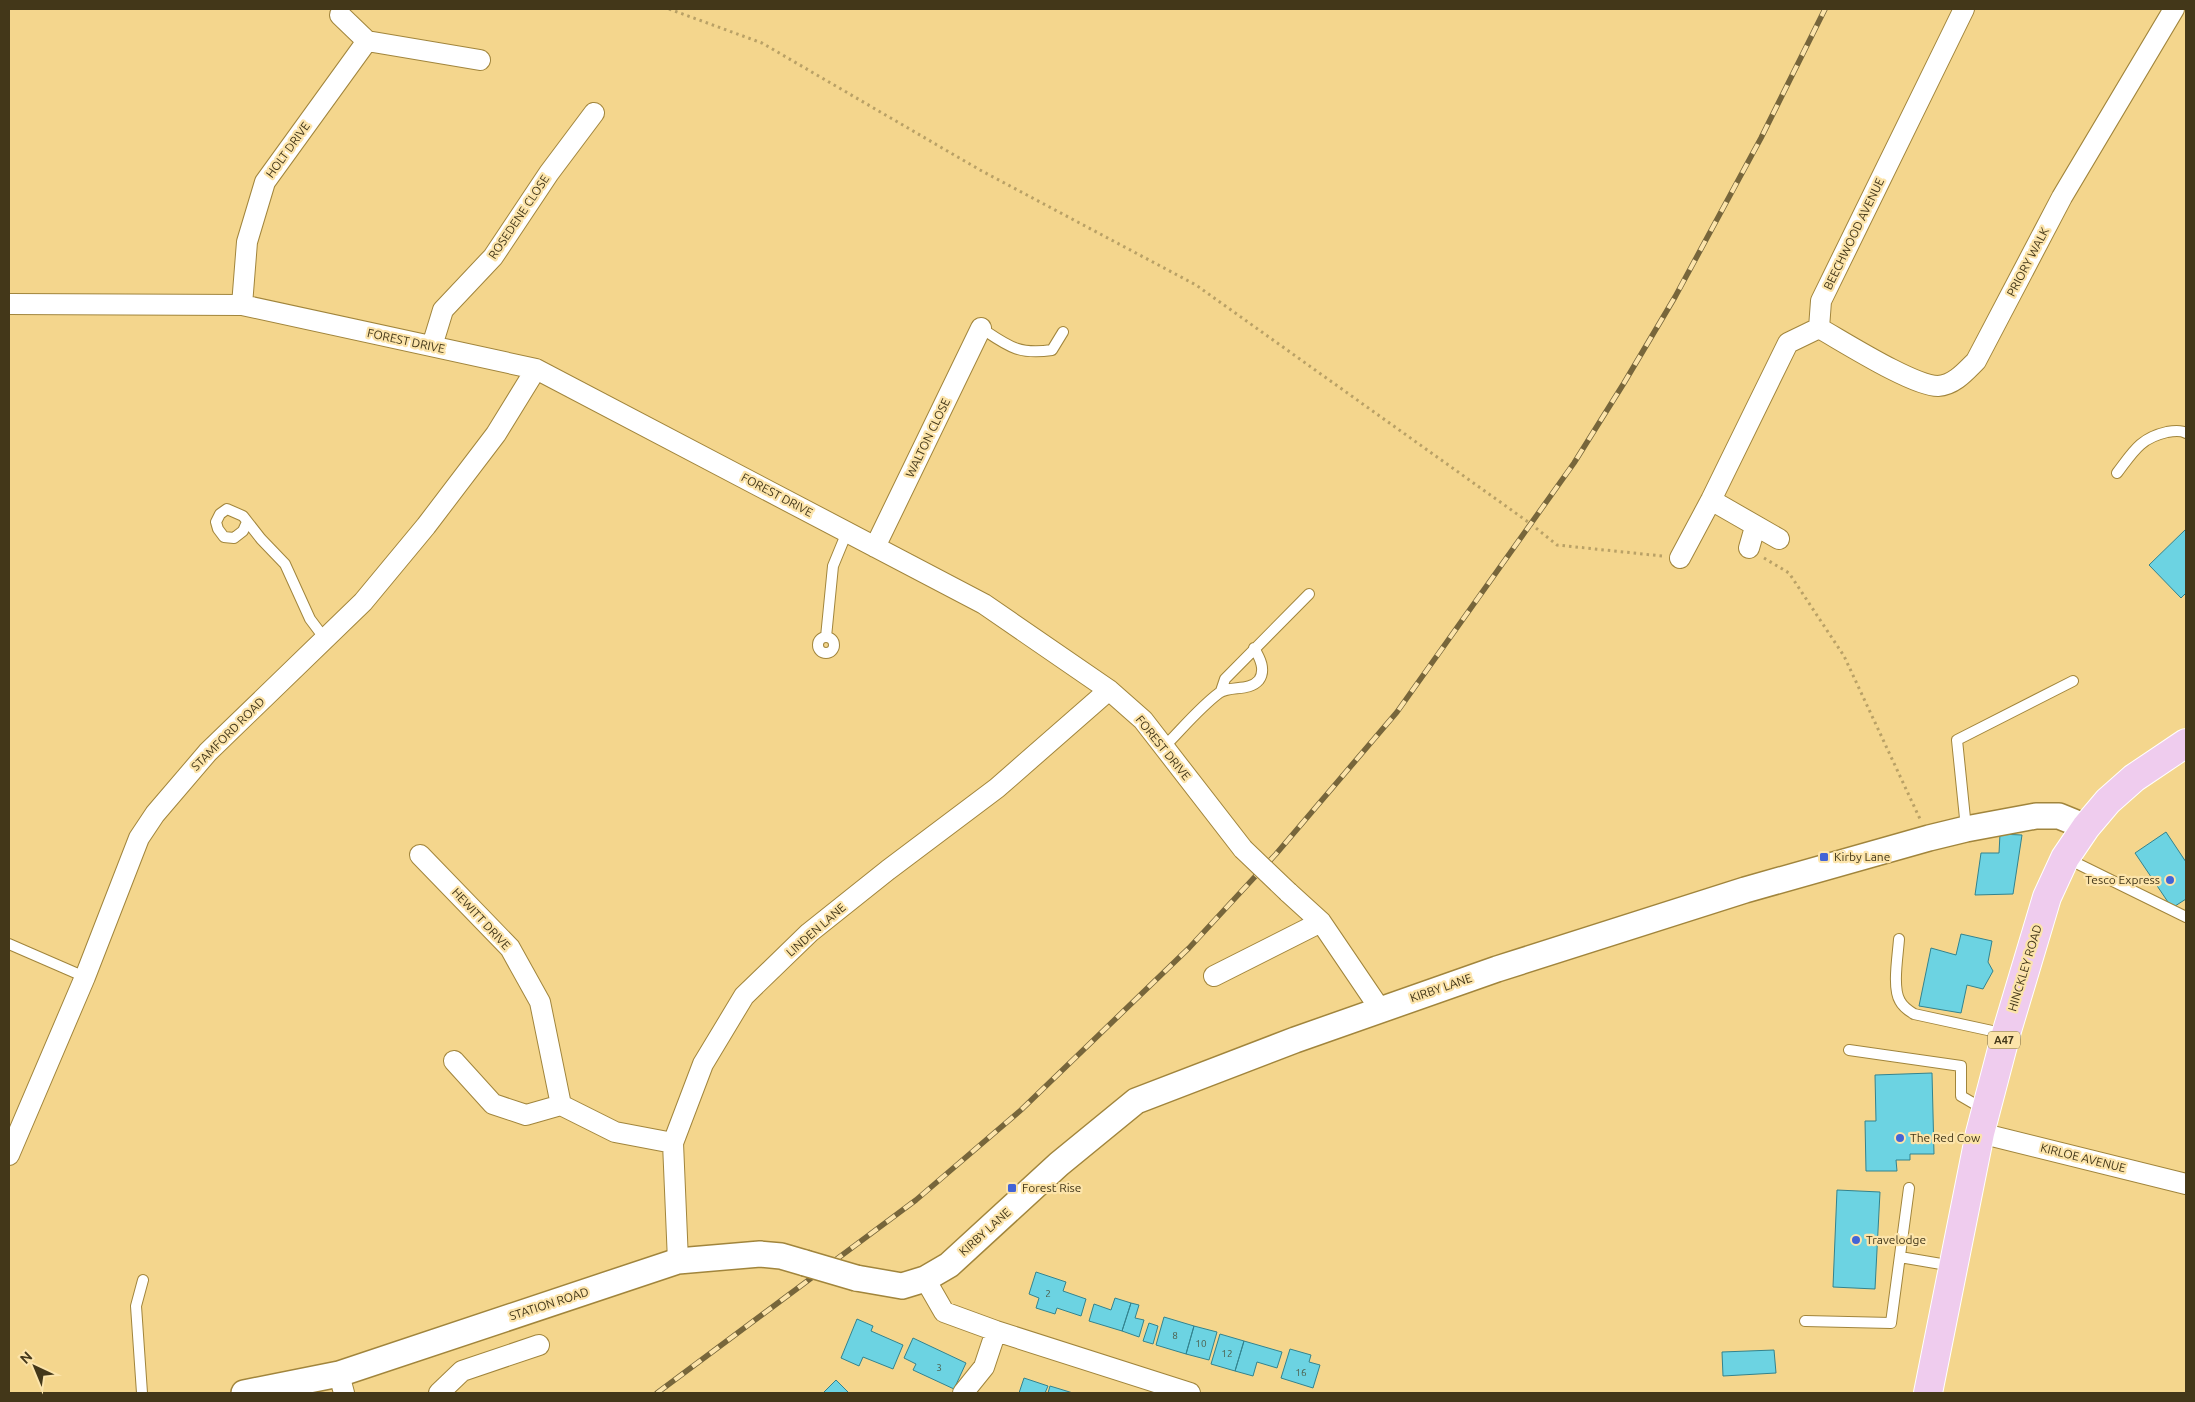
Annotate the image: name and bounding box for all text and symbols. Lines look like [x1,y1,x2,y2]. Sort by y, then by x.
street label: HOLT DRIVE [263,119,312,180]
street label: ROSEDENE CLOSE [486,172,552,261]
street label: BEECHWOOD AVENUE [1821,176,1886,292]
street label: PRIORY WALK [2004,224,2052,298]
street label: FOREST DRIVE [366,326,446,355]
street label: WALTON CLOSE [903,396,952,479]
street label: FOREST DRIVE [739,470,815,519]
street label: STAMFORD ROAD [188,694,267,773]
street label: FOREST DRIVE [1134,713,1193,783]
place label: Kirby Lane [1834,850,1890,863]
marker: Kirby Lane [1818,851,1830,863]
place label: Tesco Express [2085,873,2160,886]
marker: Tesco Express [2164,874,2176,886]
street label: HEWITT DRIVE [450,885,513,952]
street label: LINDEN LANE [784,900,848,959]
street label: HINCKLEY ROAD [2005,923,2044,1013]
street label: KIRBY LANE [1408,971,1474,1004]
road number: A47 [1988,1032,2020,1048]
place label: The Red Cow [1910,1131,1981,1144]
marker: The Red Cow [1894,1132,1906,1144]
street label: KIRLOE AVENUE [2039,1141,2127,1174]
place label: Forest Rise [1022,1181,1081,1194]
marker: Forest Rise [1006,1182,1018,1194]
street label: KIRBY LANE [956,1205,1013,1258]
place label: Travelodge [1866,1233,1926,1246]
marker: Travelodge [1850,1234,1862,1246]
street label: STATION ROAD [508,1285,590,1322]
house number: 2 [1045,1288,1051,1299]
house number: 8 [1172,1330,1178,1341]
house number: 10 [1195,1338,1207,1349]
north arrow [10,1342,60,1392]
text: N [17,1348,35,1367]
house number: 12 [1221,1348,1233,1359]
house number: 3 [936,1362,942,1373]
house number: 16 [1295,1367,1307,1378]

